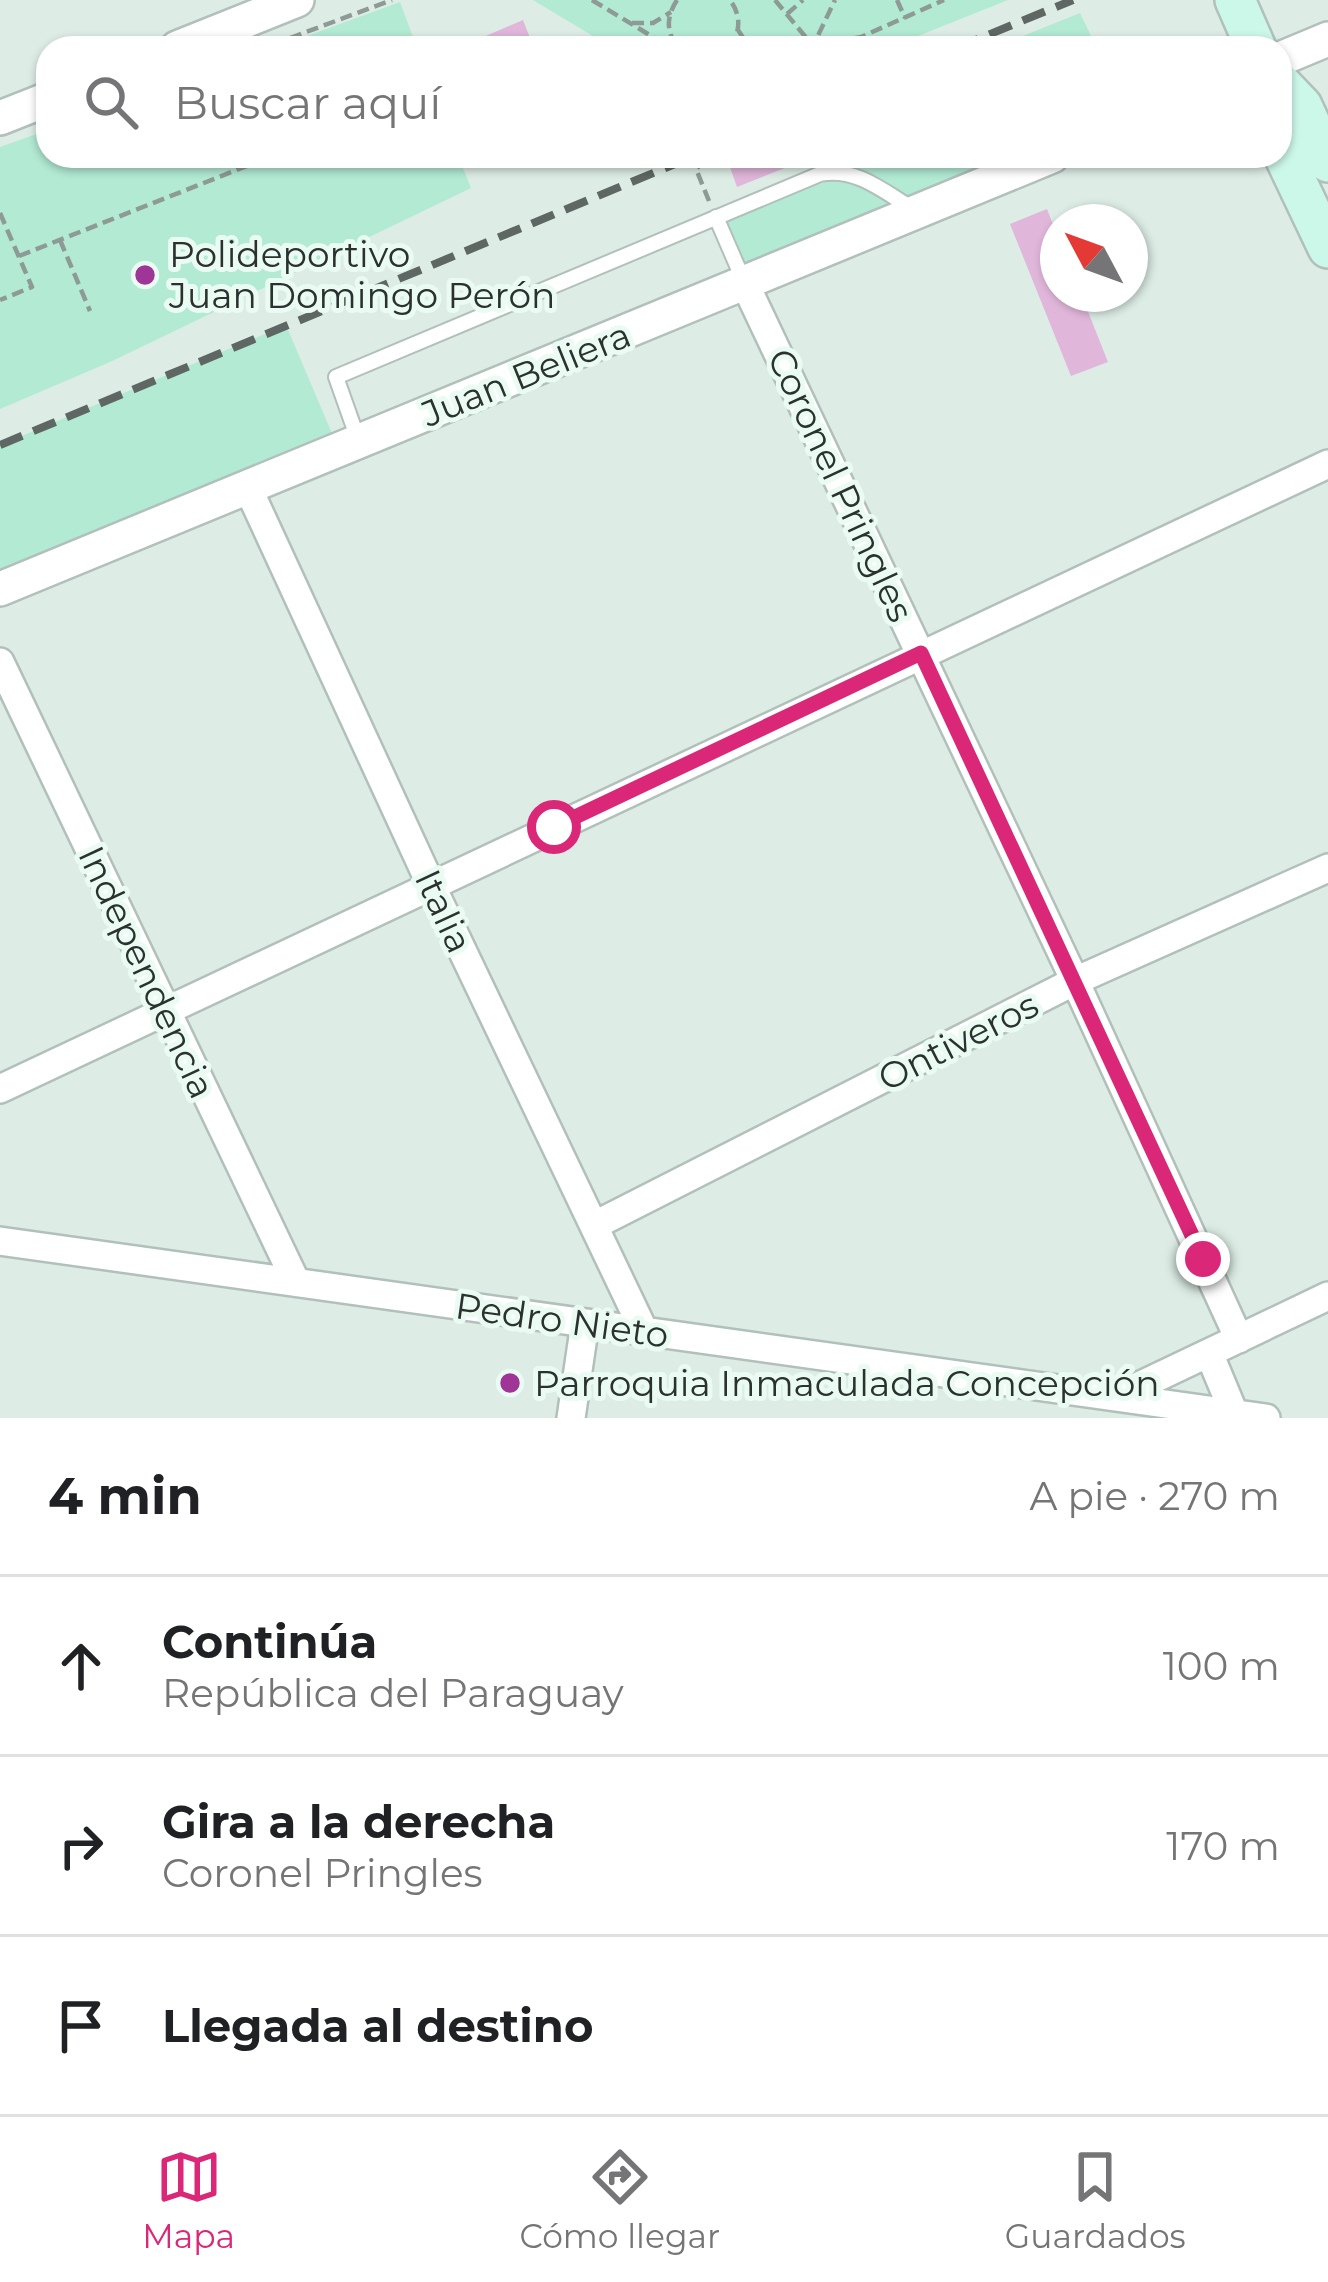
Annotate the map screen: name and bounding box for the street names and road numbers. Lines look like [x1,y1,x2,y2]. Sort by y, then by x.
street label: Juan Beliera [414,312,637,436]
street label: Coronel Pringles [759,342,923,628]
street label: Independencia [69,839,225,1105]
street label: Italia [406,862,482,960]
street label: Ontiveros [871,982,1045,1100]
street label: Pedro Nieto [453,1283,671,1357]

